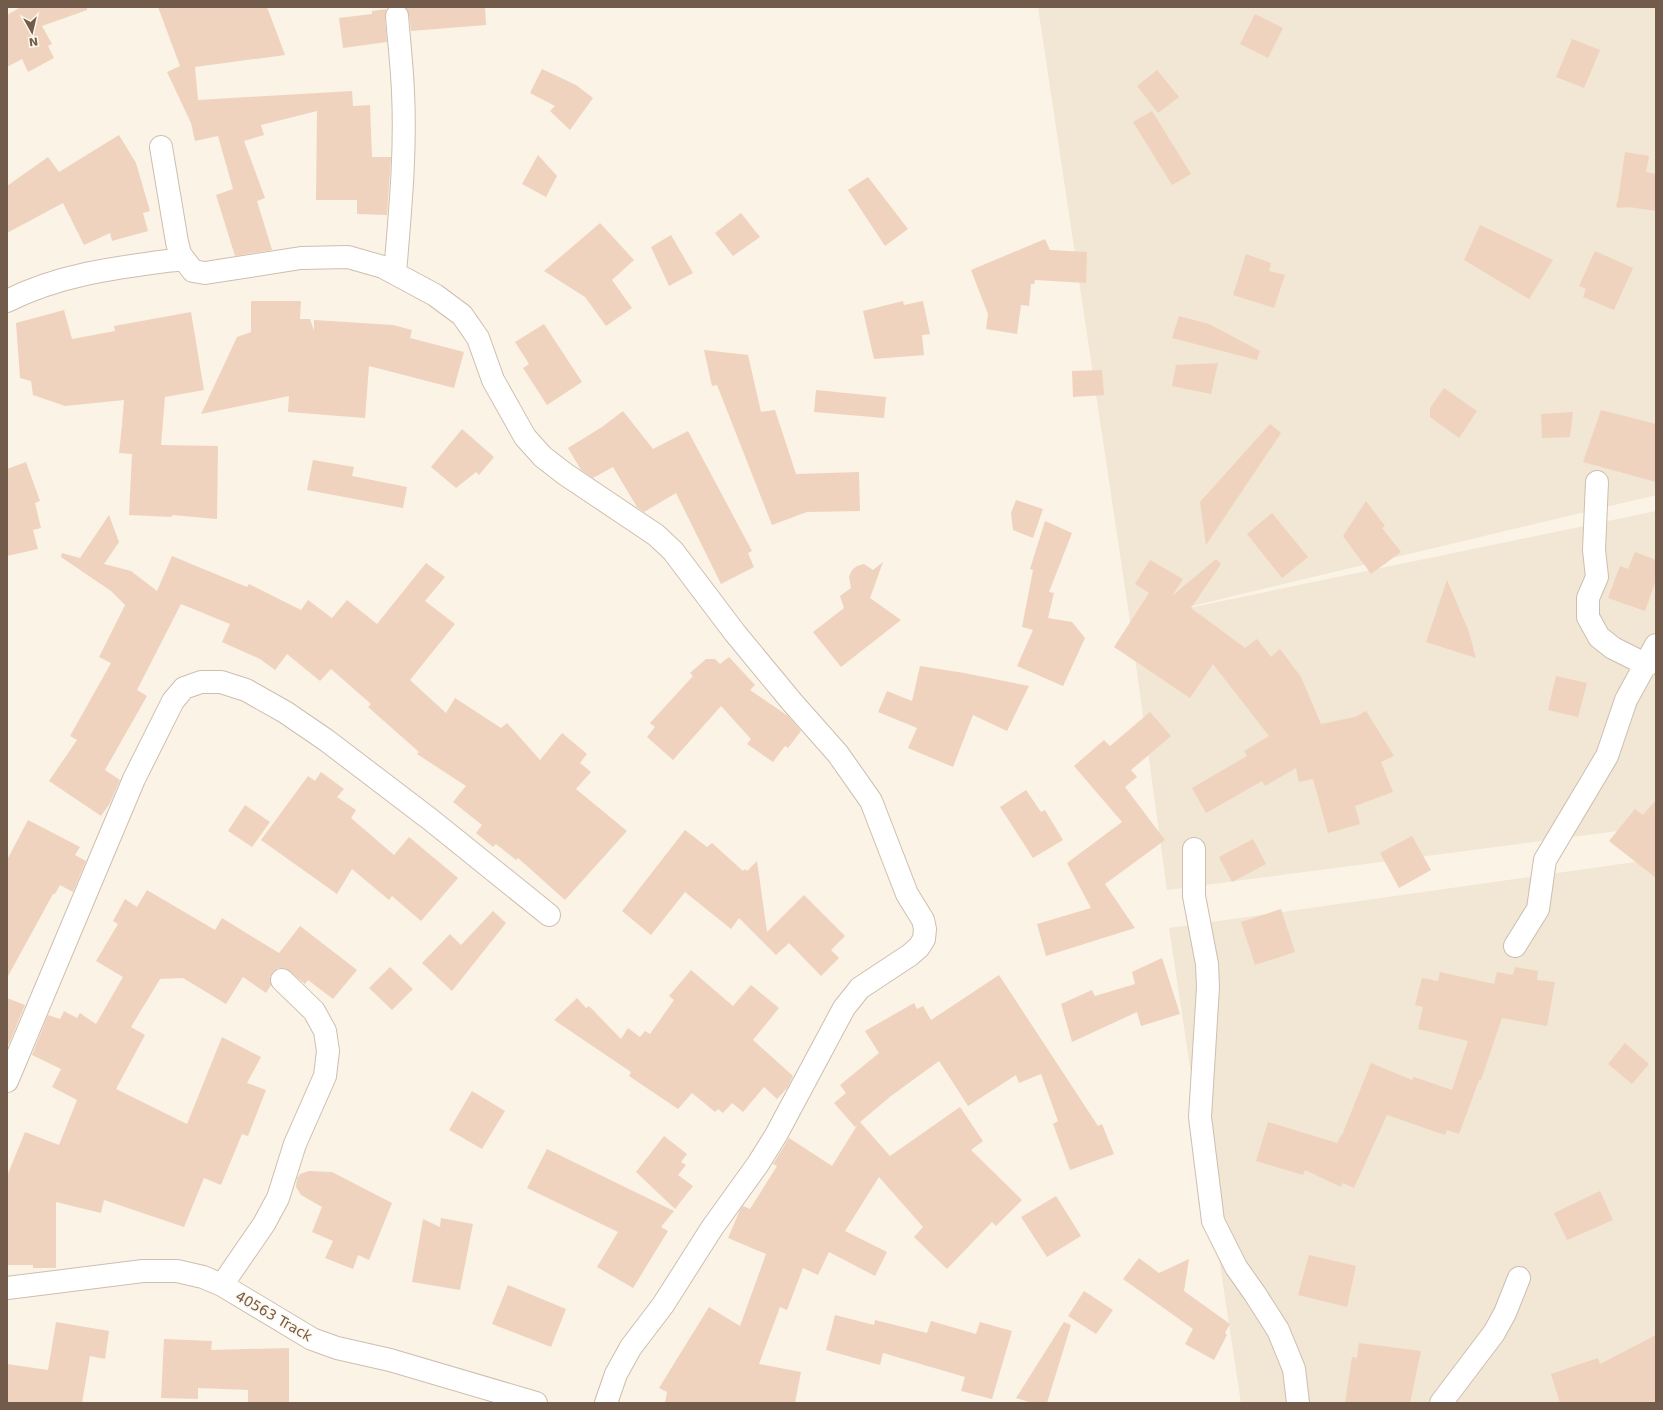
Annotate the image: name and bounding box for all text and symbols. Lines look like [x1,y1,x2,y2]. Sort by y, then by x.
north arrow [12,12,52,52]
text: N [28,34,39,48]
street label: 40563 Track [233,1288,316,1345]

